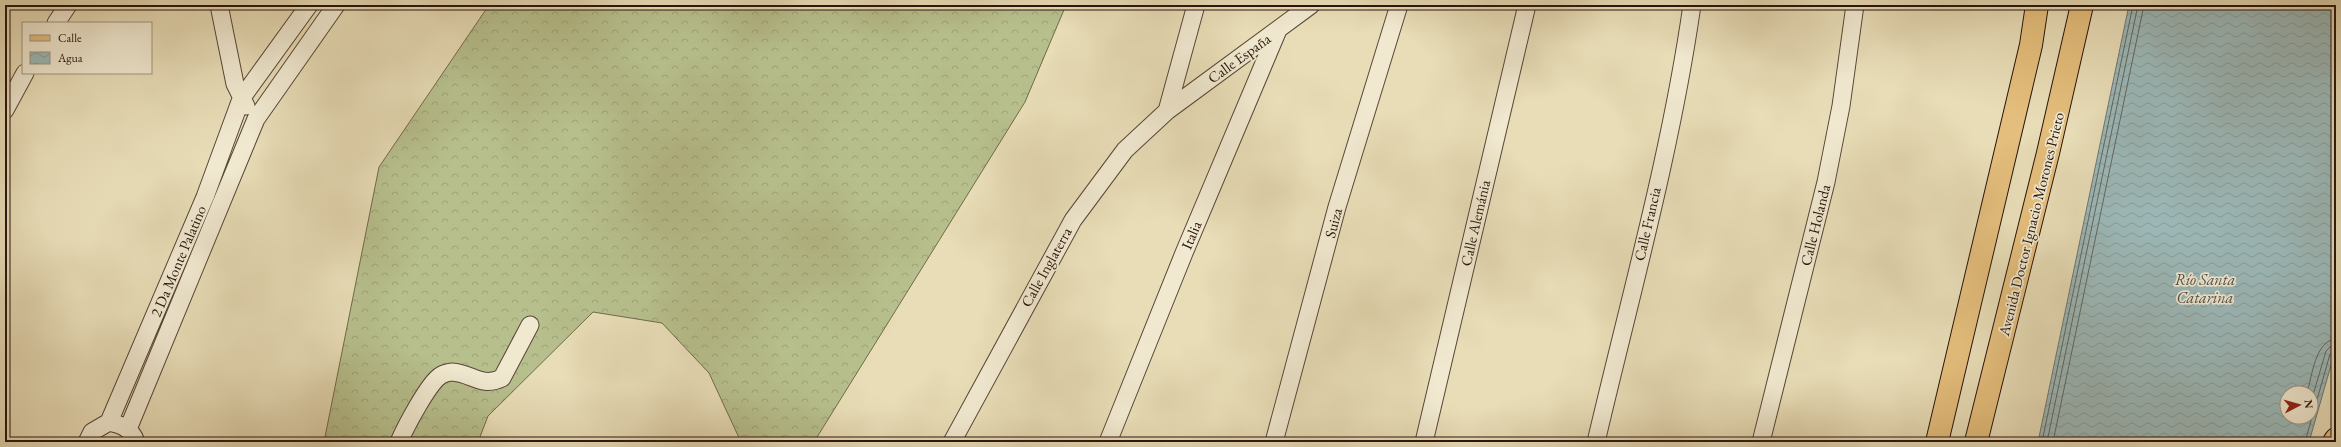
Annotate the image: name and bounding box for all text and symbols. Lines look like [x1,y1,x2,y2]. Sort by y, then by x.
legend [22,22,152,74]
street label: Calle España [1204,29,1274,87]
text: Calle [58,30,82,46]
text: Agua [57,50,83,66]
street label: Avenida Doctor Ignacio Morones Prieto [1994,110,2068,339]
street label: Calle Alemánia [1456,178,1494,268]
street label: Calle Holanda [1796,182,1834,268]
street label: Calle Francia [1629,185,1665,263]
street label: 2 Da Monte Palatino [146,202,210,320]
street label: Suiza [1320,206,1346,240]
street label: Italia [1177,218,1205,252]
street label: Calle Inglaterra [1016,224,1076,310]
water label: Río Santa Catarina [2175,269,2235,308]
north arrow [2279,385,2319,425]
text: N [2302,399,2316,409]

